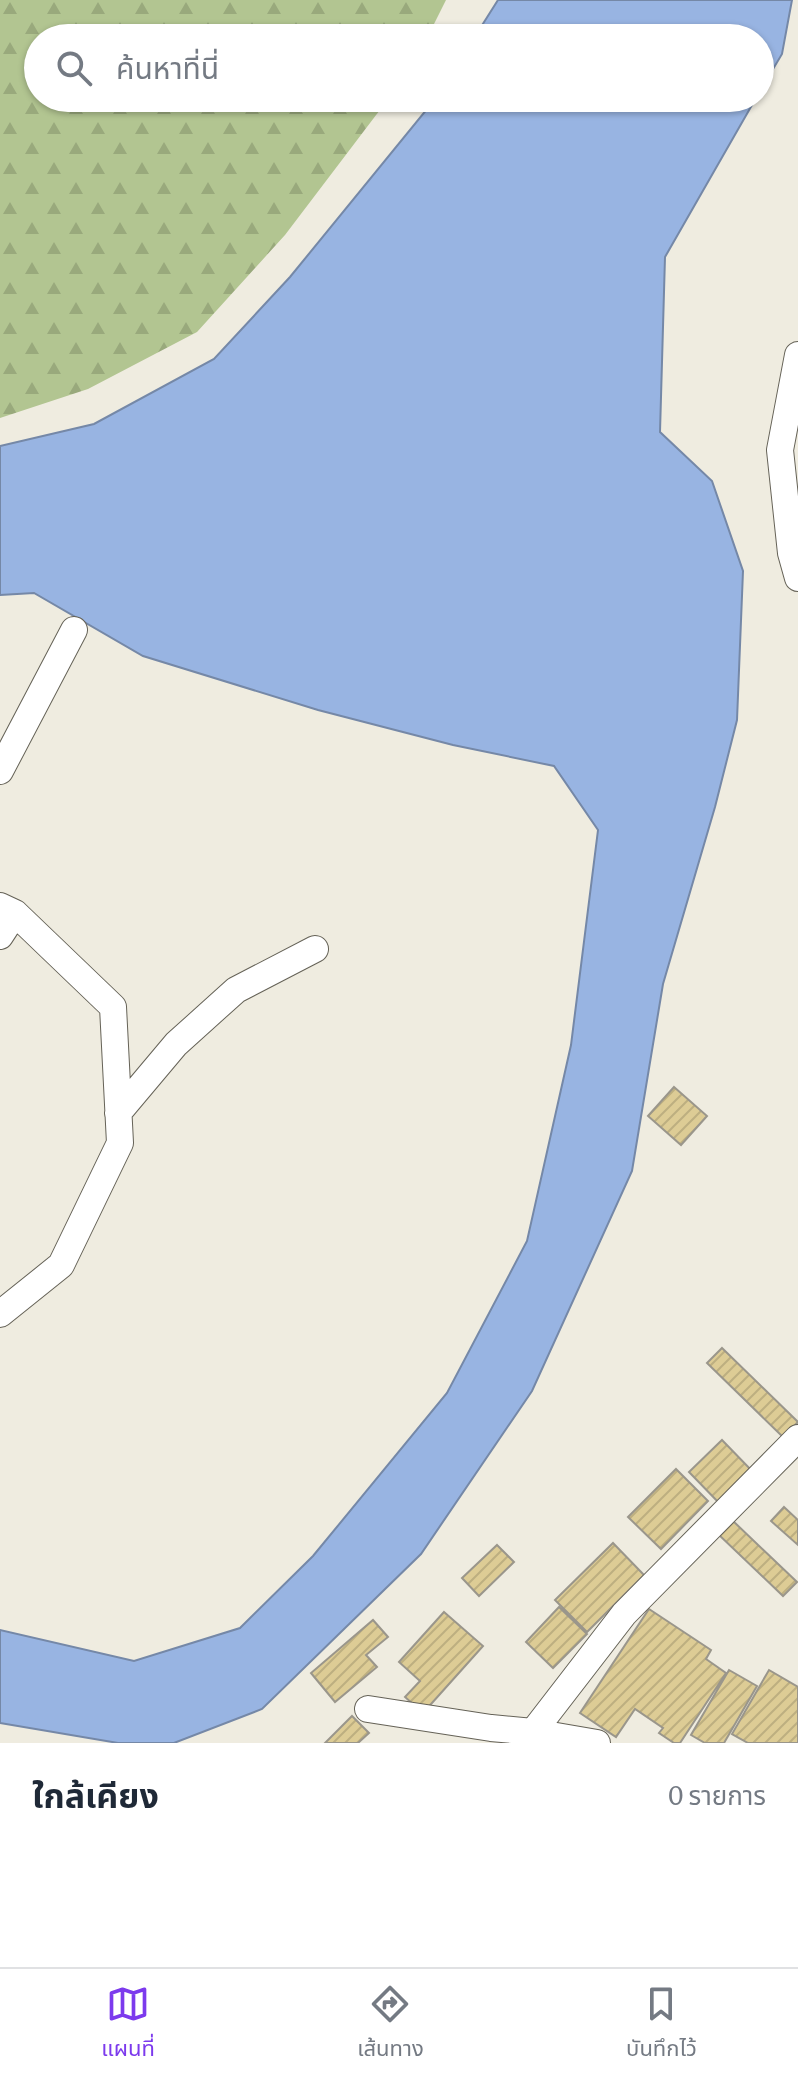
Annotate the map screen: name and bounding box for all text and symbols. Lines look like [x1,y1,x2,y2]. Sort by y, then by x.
search box [24,24,774,112]
text: ค้นหาที่นี่ [116,44,219,88]
icon: search [52,46,96,90]
text: ใกล้เคียง [32,1768,159,1818]
text: 0 รายการ [668,1774,766,1813]
tab: แผนที่ [101,1982,155,2066]
tab: เส้นทาง [357,1982,424,2066]
tab: บันทึกไว้ [626,1982,697,2066]

